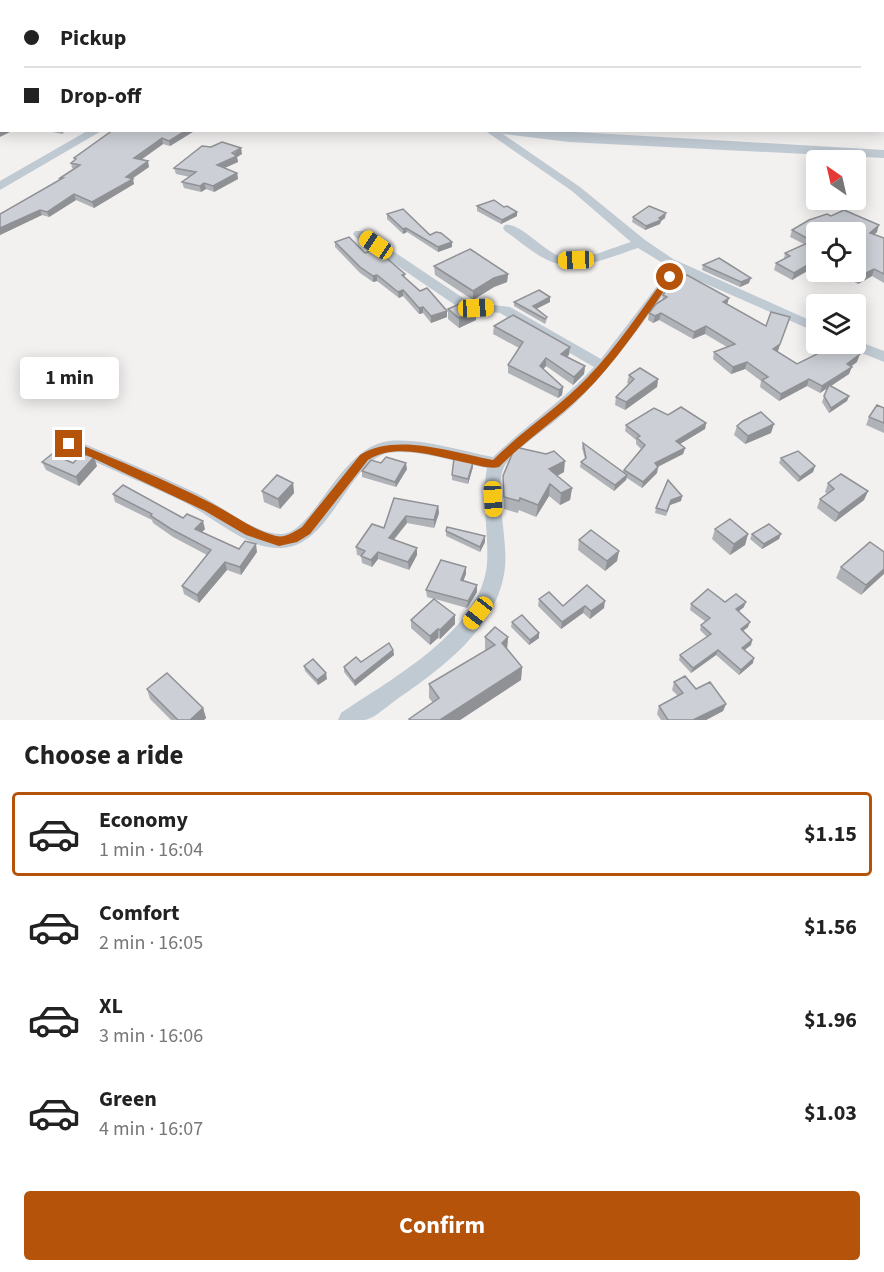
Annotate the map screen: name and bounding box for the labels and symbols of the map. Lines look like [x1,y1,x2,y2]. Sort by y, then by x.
north arrow [806,150,866,210]
car [356,227,396,263]
car [558,250,594,270]
route start [656,263,683,290]
car [458,298,494,318]
callout: 1 min [20,357,118,399]
route end [55,430,82,457]
car [483,481,503,517]
car [460,593,496,633]

